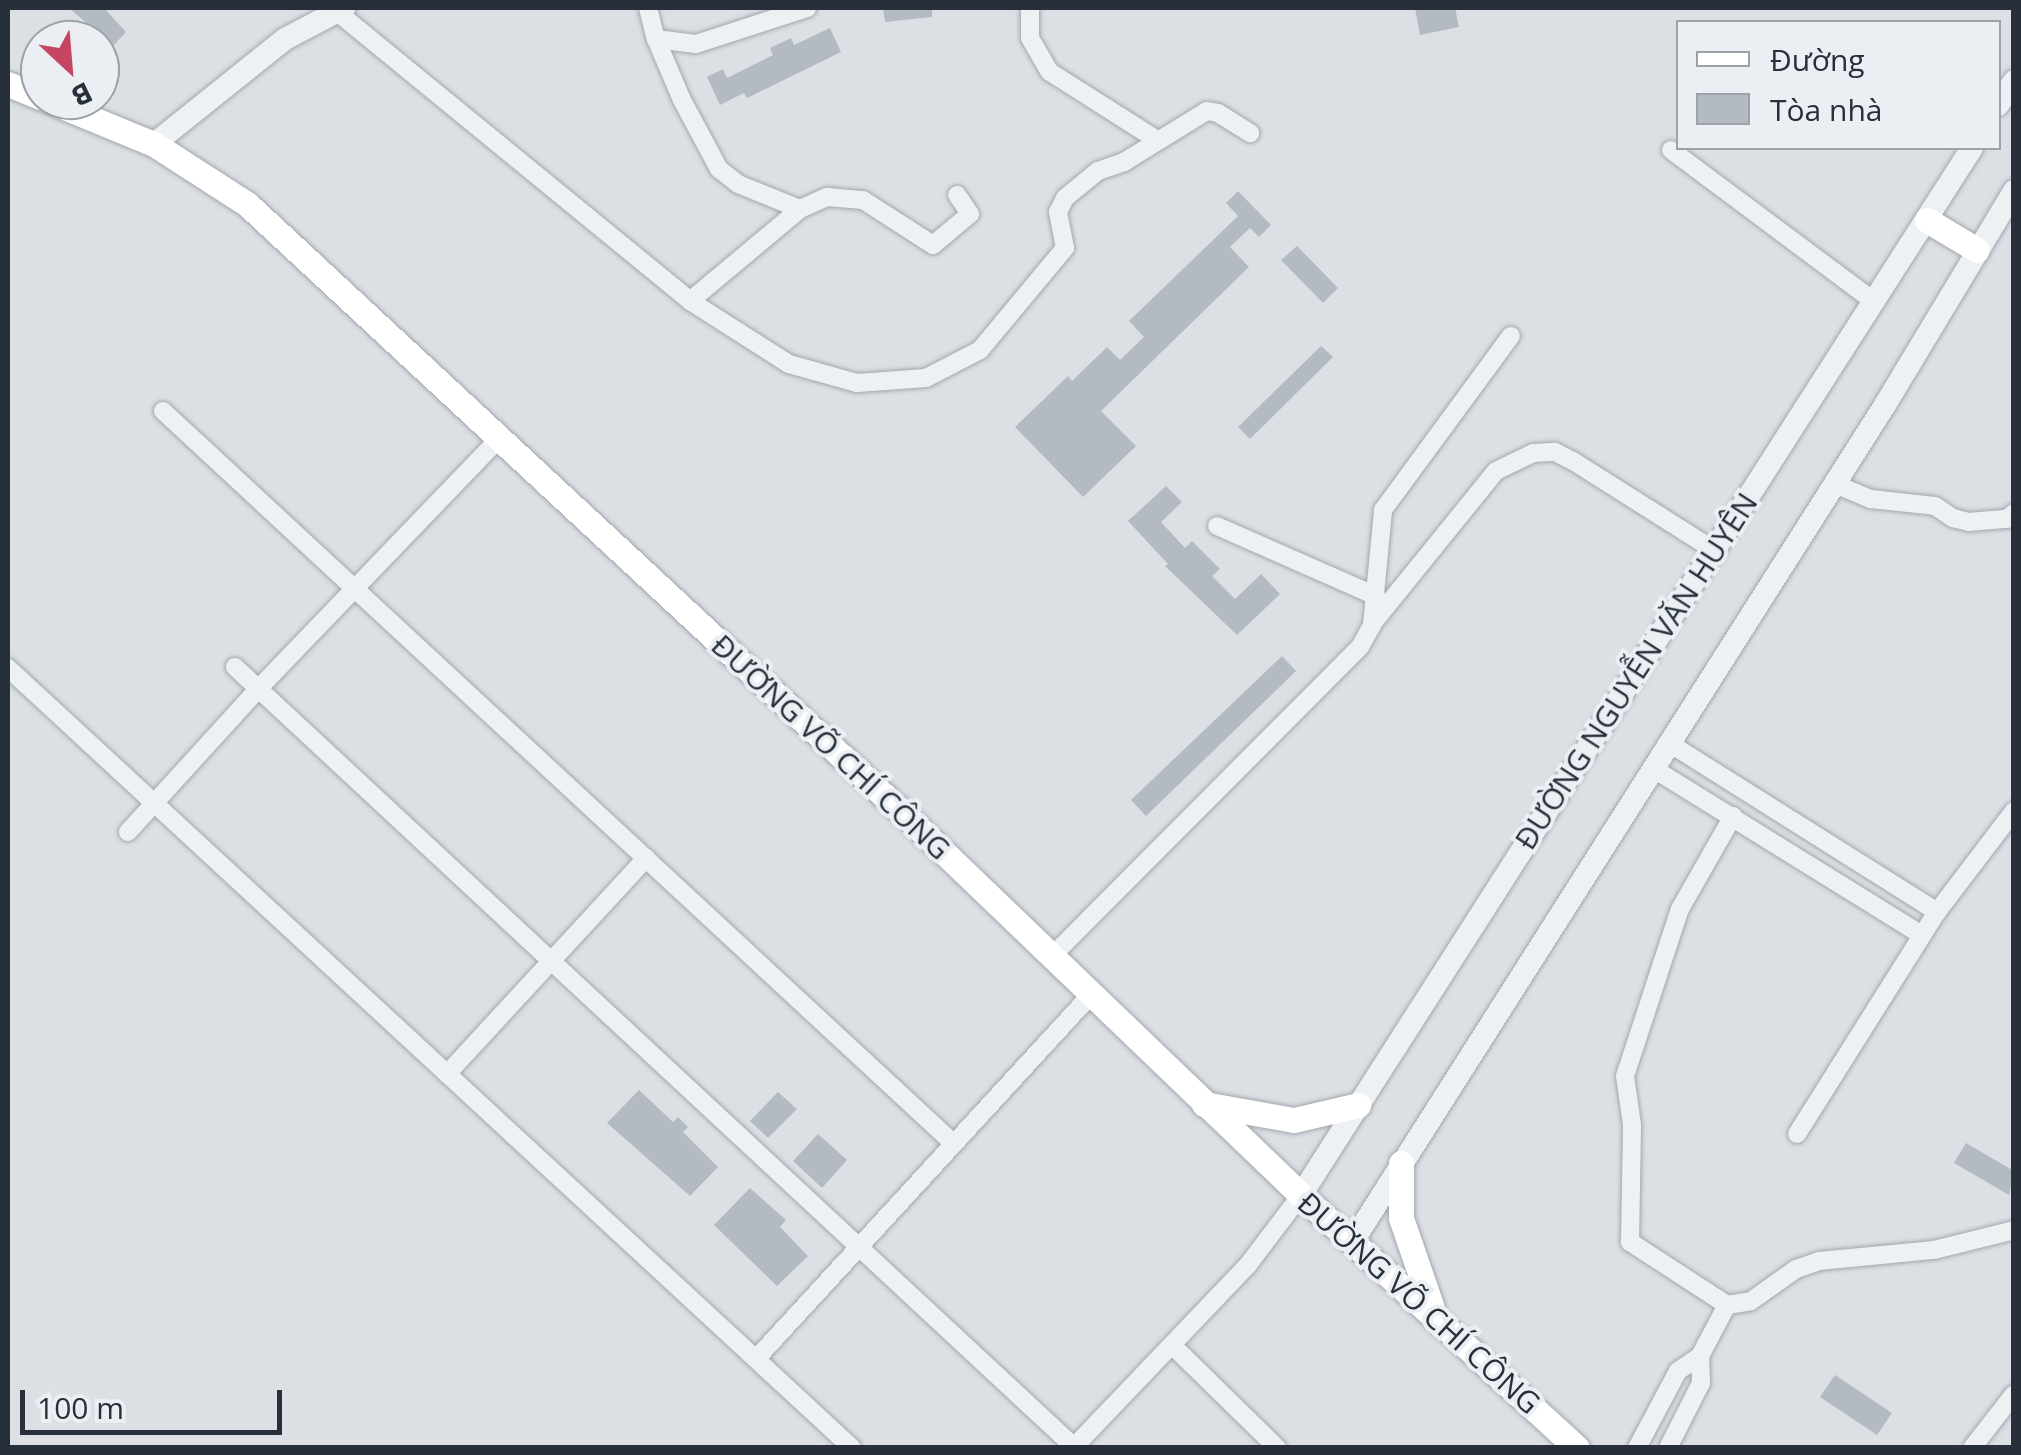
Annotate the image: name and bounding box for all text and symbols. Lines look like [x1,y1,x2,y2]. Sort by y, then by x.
north arrow [20,20,120,120]
legend [1676,20,2001,150]
text: Đường [1770,39,1865,80]
text: B [65,74,99,116]
text: Tòa nhà [1770,89,1883,130]
street label: ĐƯỜNG NGUYỄN VĂN HUYÊN [1507,486,1765,856]
street label: ĐƯỜNG VÕ CHÍ CÔNG [704,627,958,867]
street label: ĐƯỜNG VÕ CHÍ CÔNG [1291,1185,1547,1421]
scale bar [25,1370,288,1432]
text: 100 m [37,1387,124,1428]

